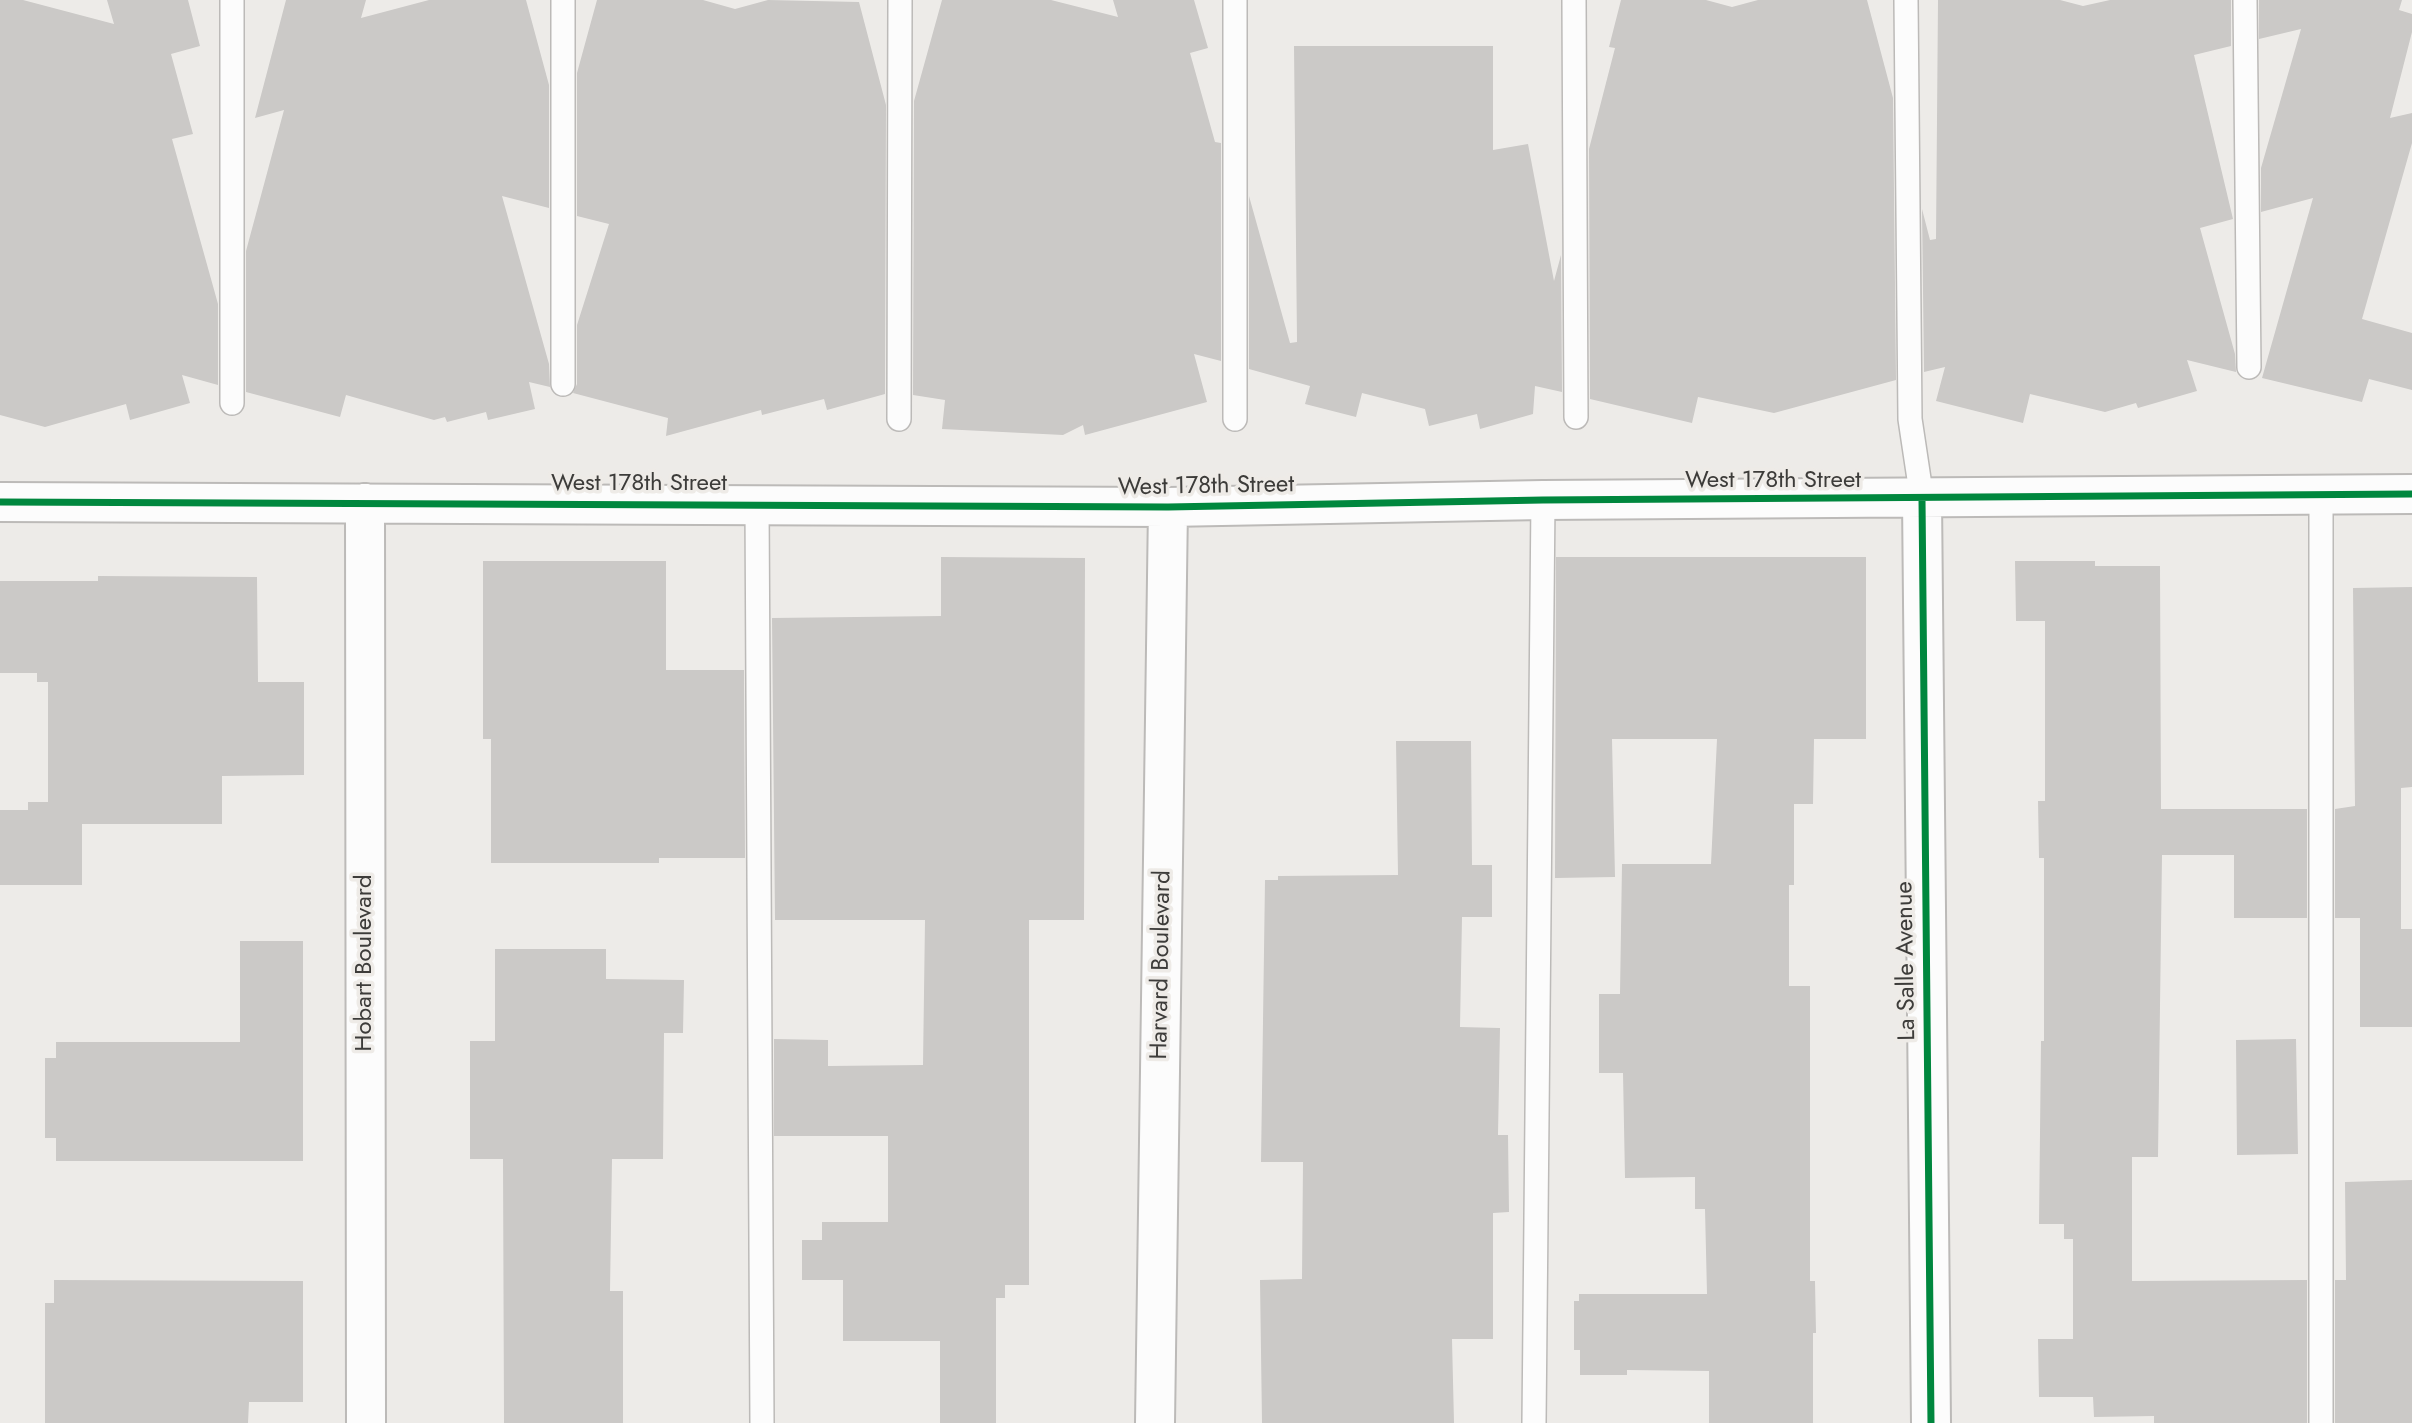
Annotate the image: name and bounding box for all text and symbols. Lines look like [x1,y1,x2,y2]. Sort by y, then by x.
street label: West 178th Street [1685,467,1861,495]
street label: West 178th Street [551,470,727,498]
street label: West 178th Street [1118,471,1294,503]
street label: Harvard Boulevard [1146,870,1178,1060]
street label: Hobart Boulevard [351,874,379,1052]
street label: La Salle Avenue [1891,881,1923,1041]

